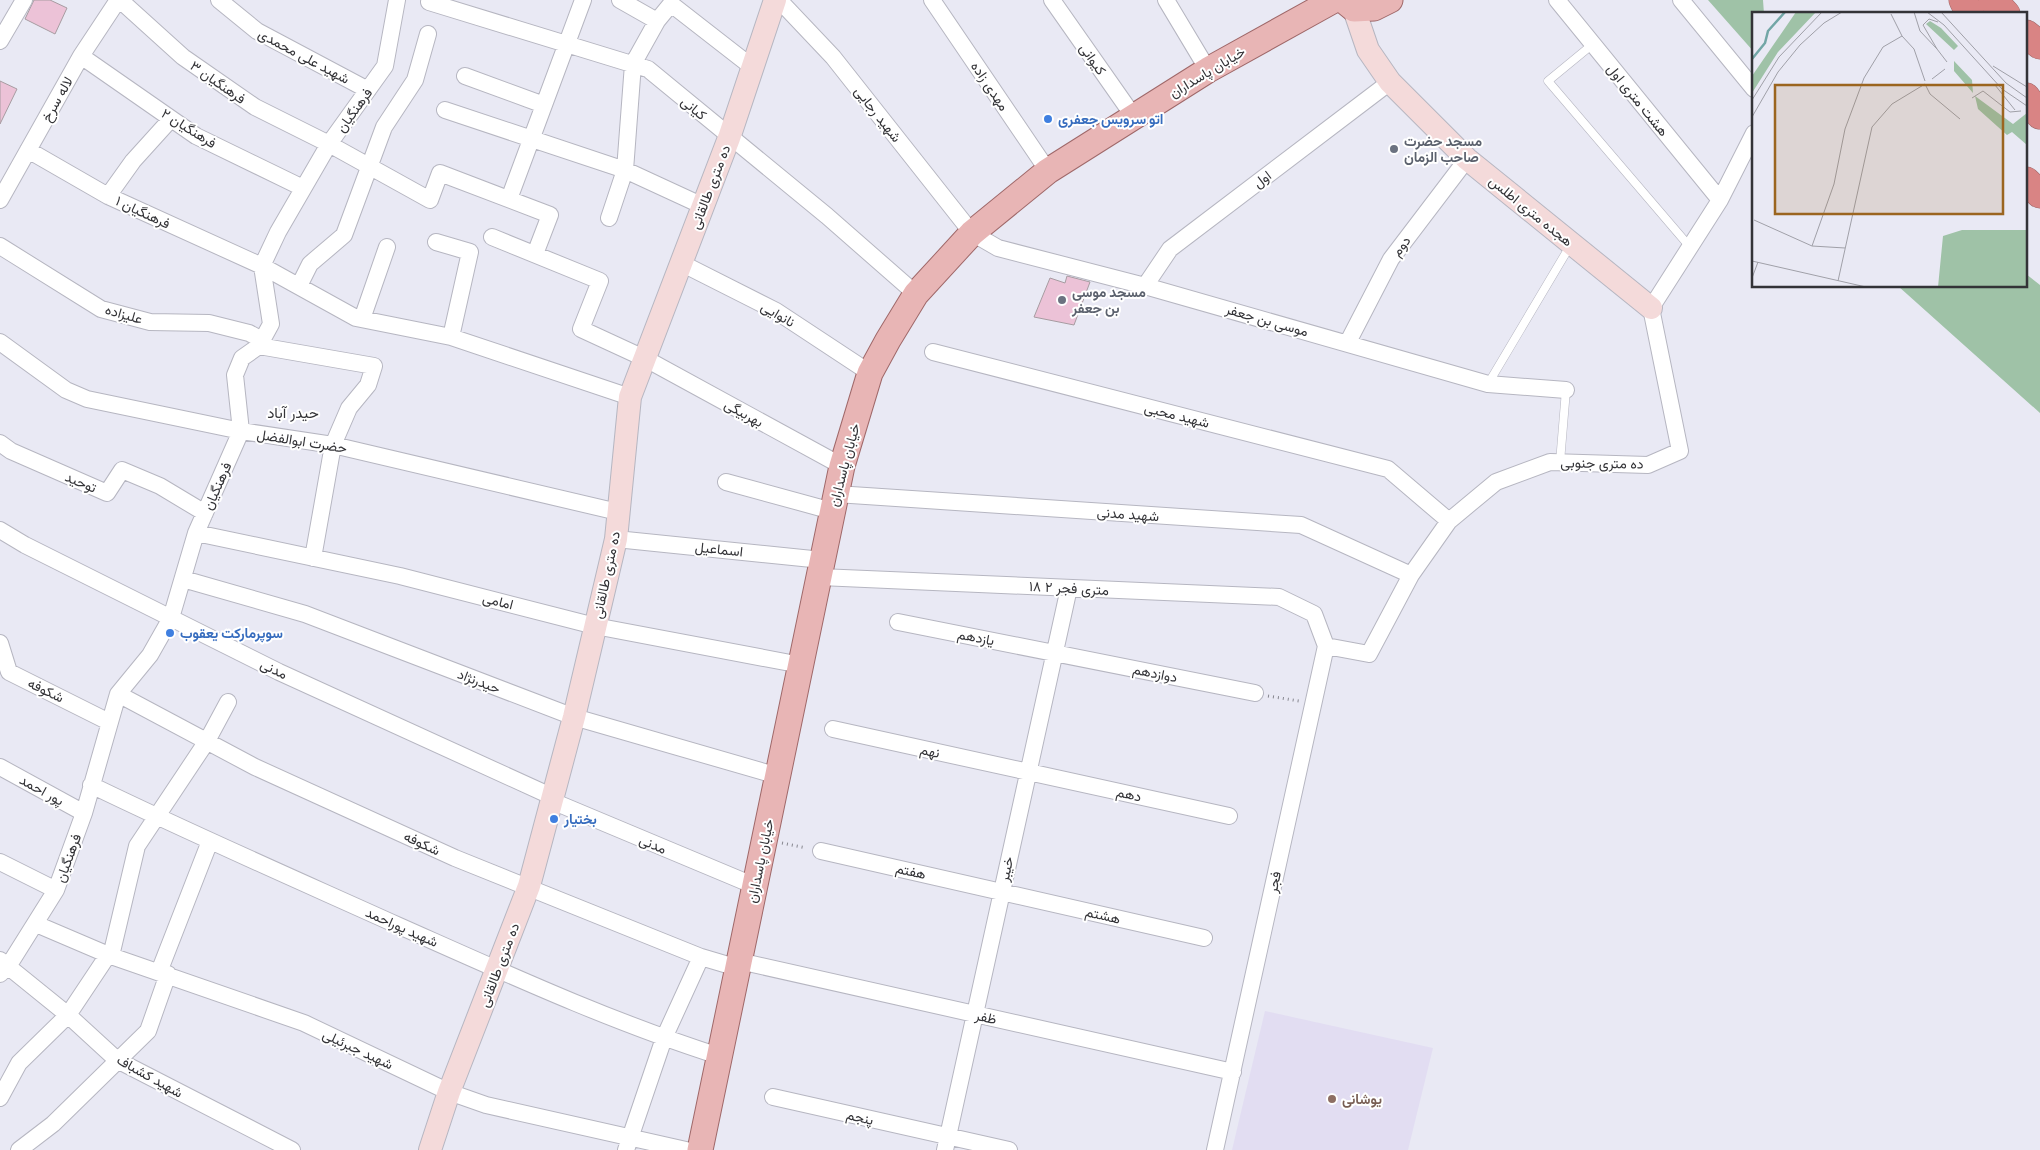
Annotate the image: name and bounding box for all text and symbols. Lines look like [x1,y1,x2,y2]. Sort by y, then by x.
inset map [1752,12,2028,288]
street label: شهید علی محمدی [255,23,353,89]
street label: کیوانی [1075,39,1111,79]
street label: خیابان پاسداران [1165,41,1249,103]
street label: فرهنگیان ۳ [186,56,250,108]
street label: مهدی زاده [966,57,1014,115]
street label: هشت متری اول [1602,59,1674,141]
street label: لاله سرخ [36,73,79,126]
street label: شهید رجایی [850,82,906,146]
street label: فرهنگیان [331,84,377,136]
street label: کیانی [677,91,711,125]
street label: فرهنگیان ۲ [158,103,220,153]
place label: اتو سرویس جعفری [1058,109,1163,129]
marker: اتو سرویس جعفری [1042,113,1054,125]
place label: مسجد حضرت صاحب الزمان [1404,131,1482,167]
street label: ده متری طالقانی [685,142,735,232]
marker: مسجد حضرت صاحب الزمان [1388,143,1400,155]
street label: اول [1249,165,1275,193]
street label: هجده متری اطلس [1485,171,1577,251]
street label: فرهنگیان ۱ [112,191,174,233]
street label: دوم [1387,231,1416,261]
place label: مسجد موسی بن جعفر [1071,282,1146,318]
marker: مسجد موسی بن جعفر [1056,294,1068,306]
street label: نانوایی [757,296,799,332]
street label: موسی بن جعفر [1222,298,1311,341]
street label: علیزاده [103,299,145,329]
street label: بهربیگی [721,394,767,432]
street label: شهید محبی [1142,397,1212,433]
district label: حیدر آباد [267,402,319,423]
street label: خیابان پاسداران [823,421,865,509]
street label: حضرت ابوالفضل [256,424,348,458]
street label: ده متری جنوبی [1560,452,1644,474]
street label: فرهنگیان [198,459,236,513]
street label: توحید [62,466,100,498]
street label: شهید مدنی [1096,502,1160,526]
street label: ده متری طالقانی [587,529,625,621]
street label: اسماعیل [694,537,744,561]
street label: ۱۸ متری فجر ۲ [1029,576,1109,600]
street label: امامی [480,588,516,614]
place label: سوپرمارکت یعقوب [180,623,283,643]
street label: یازدهم [956,624,996,650]
marker: سوپرمارکت یعقوب [164,627,176,639]
street label: مدنی [257,654,291,684]
street label: دوازدهم [1131,659,1179,687]
street label: حیدرنژاد [455,664,503,698]
street label: شکوفه [25,673,67,707]
street label: نهم [918,739,942,763]
street label: پور احمد [16,770,68,810]
street label: دهم [1115,782,1144,806]
place label: بختیار [563,809,597,829]
marker: بختیار [548,813,560,825]
street label: خیابان پاسداران [741,817,779,905]
street label: شکوفه [401,826,443,860]
street label: مدنی [636,829,670,859]
street label: فرهنگیان [50,831,86,885]
street label: خیبر [993,855,1018,884]
street label: هفتم [894,858,928,884]
street label: فجر [1262,869,1286,896]
street label: هشتم [1083,901,1123,929]
street label: شهید پوراحمد [363,902,441,952]
street label: ده متری طالقانی [474,920,524,1010]
street label: ظفر [972,1005,999,1029]
street label: شهید جبرئیلی [319,1024,397,1074]
street label: شهید کشباف [113,1050,187,1102]
place label: یوشانی [1342,1089,1382,1109]
marker: یوشانی [1326,1093,1338,1105]
street label: پنجم [844,1104,876,1130]

